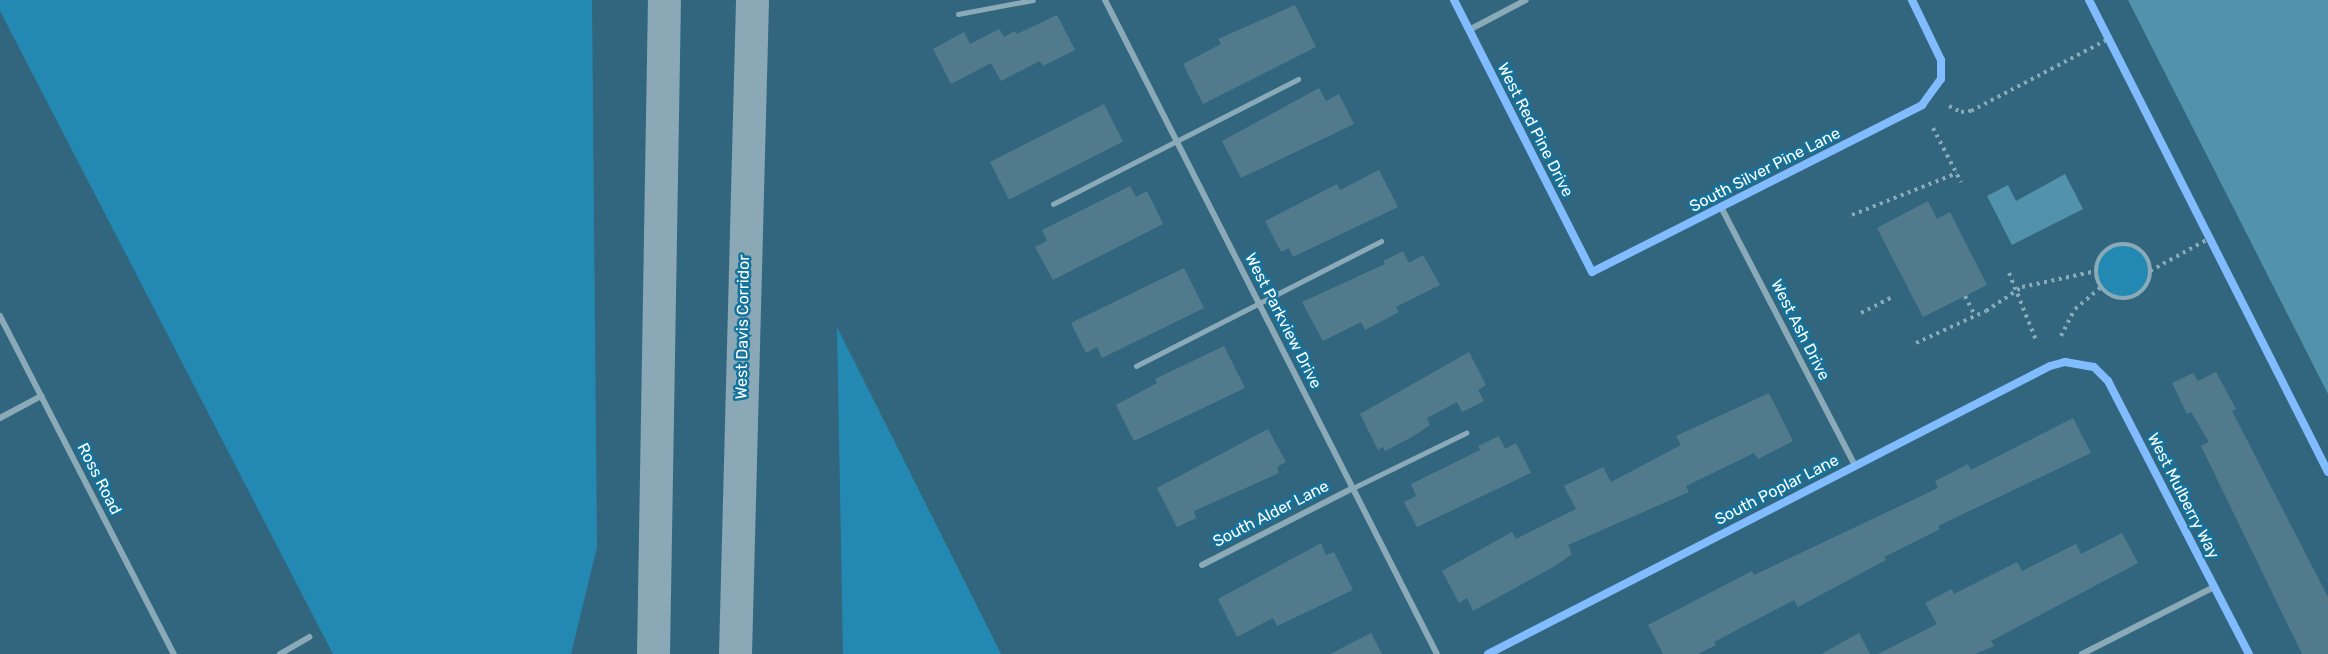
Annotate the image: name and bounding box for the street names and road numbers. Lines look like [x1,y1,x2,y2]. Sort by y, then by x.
street label: West Red Pine Drive [1493,60,1577,200]
street label: South Silver Pine Lane [1686,124,1844,216]
street label: West Parkview Drive [1240,250,1326,392]
street label: West Davis Corridor [732,254,754,400]
street label: West Ash Drive [1766,276,1834,384]
street label: West Mulberry Way [2143,430,2223,562]
street label: Ross Road [73,440,125,518]
street label: South Poplar Lane [1712,450,1842,530]
street label: South Alder Lane [1209,476,1333,552]

